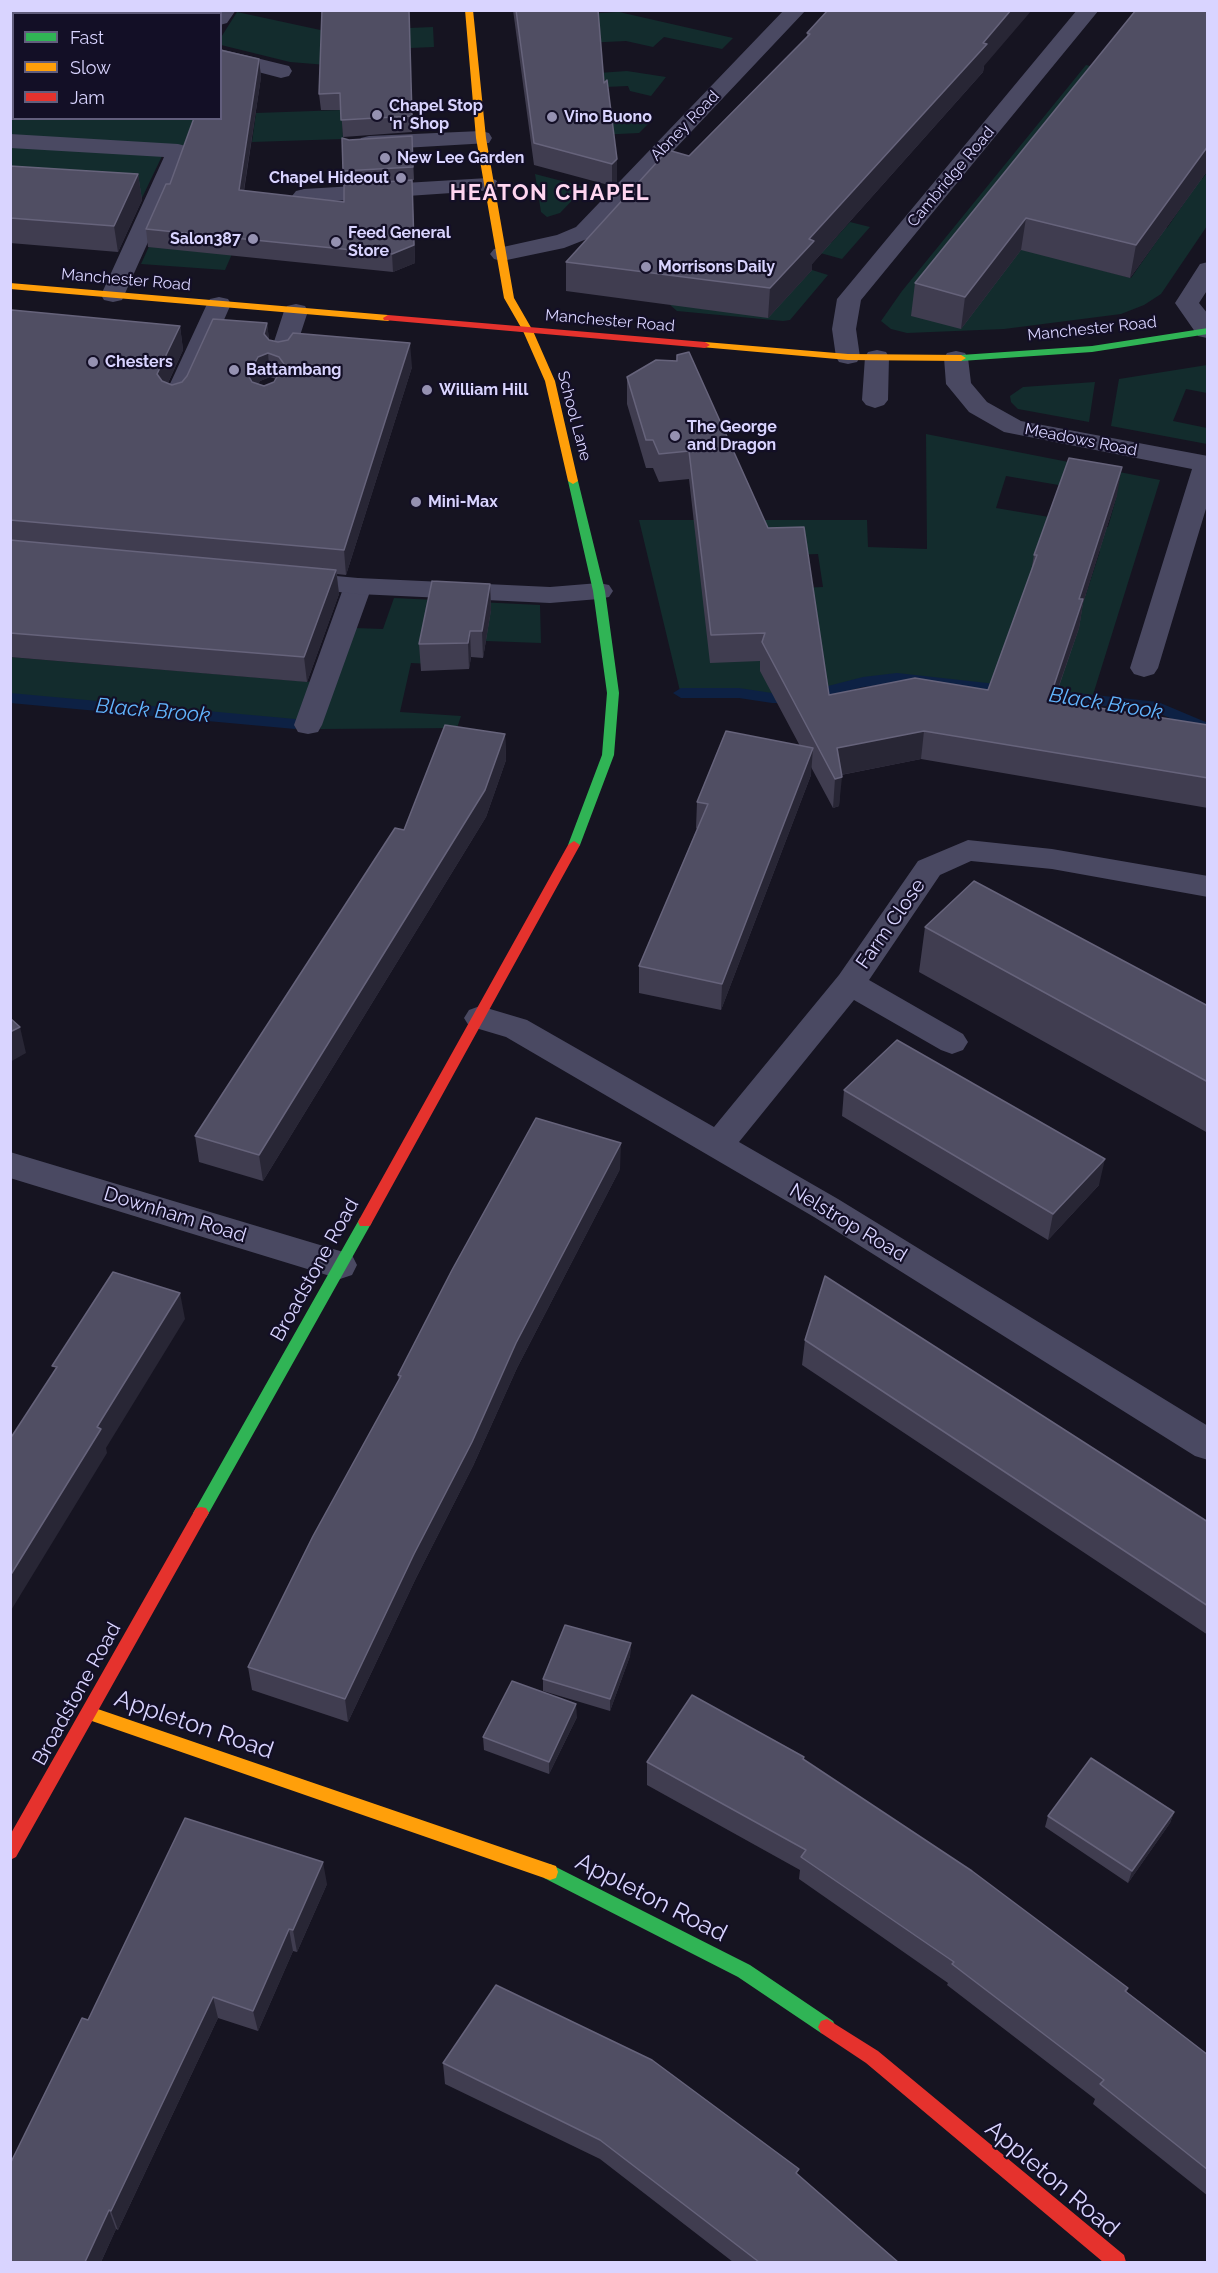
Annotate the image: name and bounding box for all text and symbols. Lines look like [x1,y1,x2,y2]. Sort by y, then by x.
legend [12,12,222,120]
text: Fast [70,27,104,48]
text: Slow [70,57,111,78]
text: Jam [70,87,105,108]
street label: Abney Road [647,87,723,165]
place label: Chapel Stop 'n' Shop [389,96,483,134]
place label: Vino Buono [564,107,652,127]
marker: Chapel Stop 'n' Shop [370,108,384,122]
marker: Vino Buono [545,110,559,124]
street label: Cambridge Road [903,123,999,231]
place label: New Lee Garden [397,148,524,168]
marker: New Lee Garden [378,151,392,165]
place label: Chapel Hideout [269,168,389,188]
marker: Chapel Hideout [394,171,408,185]
district label: HEATON CHAPEL [450,180,650,206]
place label: Feed General Store [348,223,451,261]
place label: Salon387 [170,229,241,249]
marker: Salon387 [246,232,260,246]
marker: Feed General Store [329,235,343,249]
place label: Morrisons Daily [658,257,775,277]
marker: Morrisons Daily [639,260,653,274]
street label: Manchester Road [60,265,192,295]
street label: Manchester Road [544,306,676,336]
street label: Manchester Road [1026,313,1158,345]
place label: Chesters [105,352,173,372]
marker: Chesters [86,355,100,369]
place label: Battambang [246,360,341,380]
marker: Battambang [227,363,241,377]
street label: School Lane [553,369,595,463]
place label: William Hill [439,380,528,400]
marker: William Hill [420,383,434,397]
place label: The George and Dragon [687,417,777,455]
street label: Meadows Road [1023,420,1139,460]
marker: The George and Dragon [668,429,682,443]
place label: Mini-Max [428,492,498,512]
marker: Mini-Max [409,495,423,509]
water label: Black Brook [1047,683,1165,725]
water label: Black Brook [95,693,211,729]
street label: Farm Close [851,874,931,974]
street label: Nelstrop Road [785,1179,911,1267]
street label: Downham Road [101,1182,249,1248]
street label: Broadstone Road [266,1194,364,1346]
street label: Broadstone Road [28,1618,126,1770]
street label: Appleton Road [111,1684,277,1766]
street label: Appleton Road [570,1847,732,1949]
street label: Appleton Road [979,2115,1125,2243]

